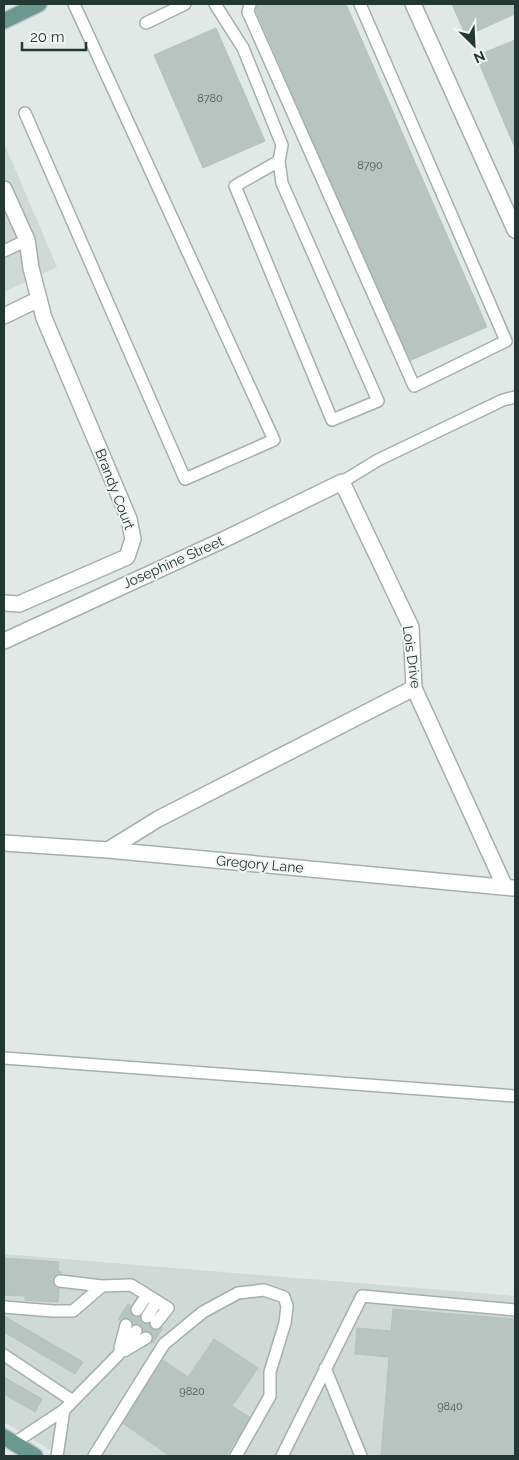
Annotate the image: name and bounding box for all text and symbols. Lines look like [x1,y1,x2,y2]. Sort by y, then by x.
scale bar [22,20,86,52]
north arrow [449,20,499,70]
text: 20 m [30,28,65,46]
text: N [471,47,487,66]
house number: 8780 [197,92,223,105]
house number: 8790 [357,159,383,172]
street label: Brandy Court [92,446,138,532]
street label: Josephine Street [120,532,226,591]
street label: Lois Drive [400,625,424,689]
street label: Gregory Lane [216,852,304,876]
house number: 9820 [179,1385,205,1398]
house number: 9840 [437,1400,463,1413]

